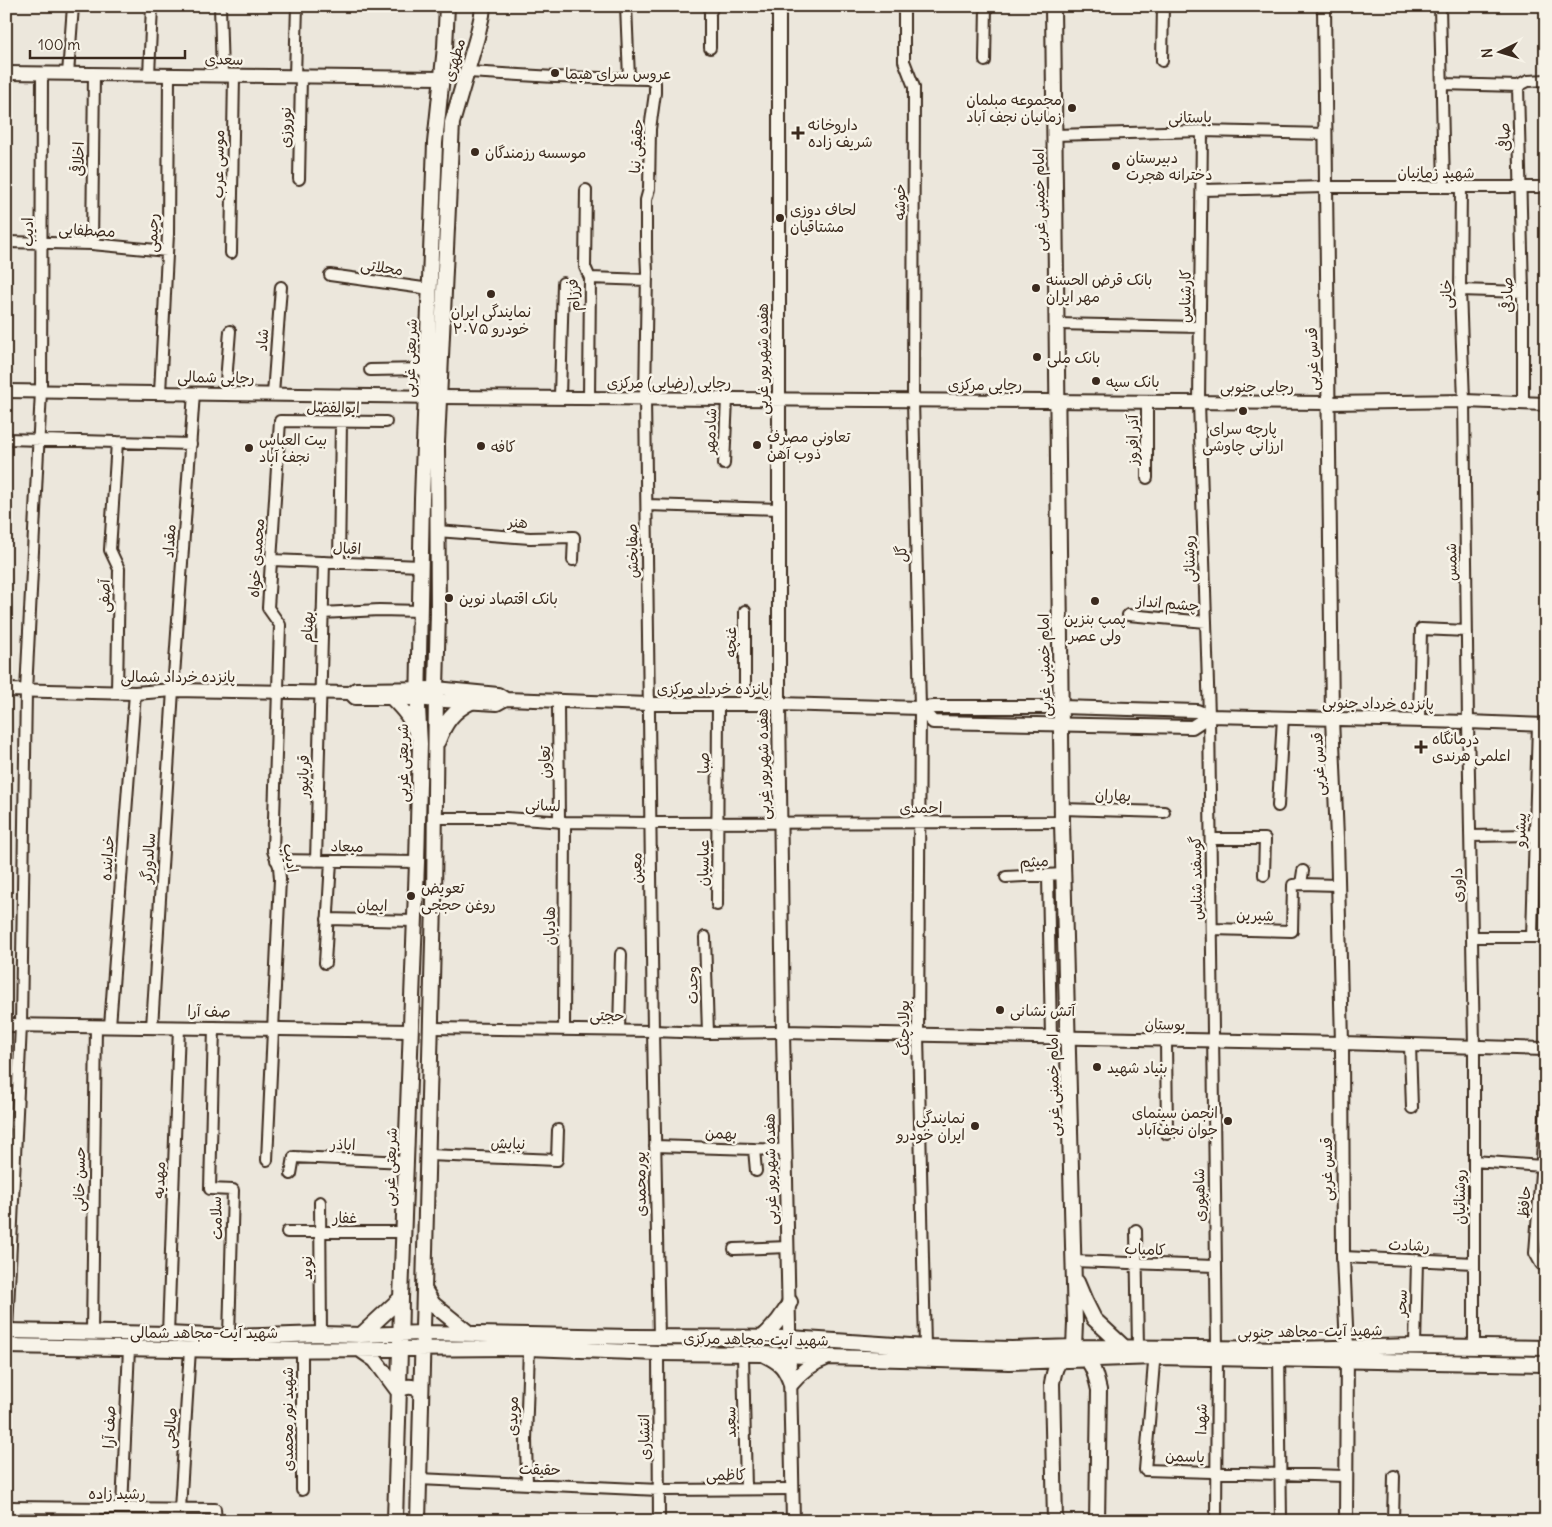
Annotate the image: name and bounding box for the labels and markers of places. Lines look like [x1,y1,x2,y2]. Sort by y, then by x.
place label: عروس سرای هیما [565,64,672,83]
marker: عروس سرای هیما [549,67,561,79]
place label: مجموعه مبلمان زمانیان نجف آباد [966,90,1062,126]
marker: مجموعه مبلمان زمانیان نجف آباد [1066,102,1078,114]
place label: داروخانه شریف زاده [808,115,873,151]
marker: داروخانه شریف زاده [792,127,804,139]
place label: موسسه رزمندگان [485,143,586,163]
marker: موسسه رزمندگان [469,146,481,158]
place label: دبیرستان دخترانه هجرت [1126,148,1212,184]
marker: دبیرستان دخترانه هجرت [1110,160,1122,172]
place label: لحاف دوزی مشتاقیان [790,200,856,236]
marker: لحاف دوزی مشتاقیان [774,212,786,224]
place label: بانک قرض الحسنه مهر ایران [1046,270,1152,306]
marker: بانک قرض الحسنه مهر ایران [1030,282,1042,294]
marker: نمایندگی ایران خودرو ۲۰۷۵ [485,288,497,300]
place label: نمایندگی ایران خودرو ۲۰۷۵ [451,302,531,338]
place label: بانک ملی [1047,348,1100,368]
marker: بانک ملی [1031,351,1043,363]
place label: بانک سپه [1106,372,1160,392]
marker: بانک سپه [1090,375,1102,387]
marker: پارچه سرای ارزانی چاوشی [1237,405,1249,417]
place label: پارچه سرای ارزانی چاوشی [1202,419,1284,456]
place label: تعاونی مصرف ذوب آهن [767,427,851,463]
place label: بیت العباس نجف آباد [259,430,327,466]
place label: کافه [491,437,516,456]
marker: تعاونی مصرف ذوب آهن [751,439,763,451]
marker: کافه [475,440,487,452]
marker: بیت العباس نجف آباد [243,442,255,454]
place label: بانک اقتصاد نوین [459,589,558,608]
marker: بانک اقتصاد نوین [443,592,455,604]
marker: پمپ بنزین ولی عصر [1089,595,1101,607]
place label: پمپ بنزین ولی عصر [1064,609,1126,646]
place label: درمانگاه اعلمی هرندی [1432,729,1511,766]
marker: درمانگاه اعلمی هرندی [1414,740,1428,754]
place label: تعویض روغن حججی [421,878,496,915]
marker: تعویض روغن حججی [405,890,417,902]
place label: آتش نشانی [1010,1001,1077,1021]
marker: آتش نشانی [994,1004,1006,1016]
place label: بنیاد شهید [1107,1058,1168,1077]
marker: بنیاد شهید [1091,1061,1103,1073]
place label: انجمن سینمای جوان نجف‌آباد [1132,1103,1218,1139]
place label: نمایندگی ایران خودرو [896,1108,965,1144]
marker: انجمن سینمای جوان نجف‌آباد [1222,1115,1234,1127]
marker: نمایندگی ایران خودرو [969,1120,981,1132]

